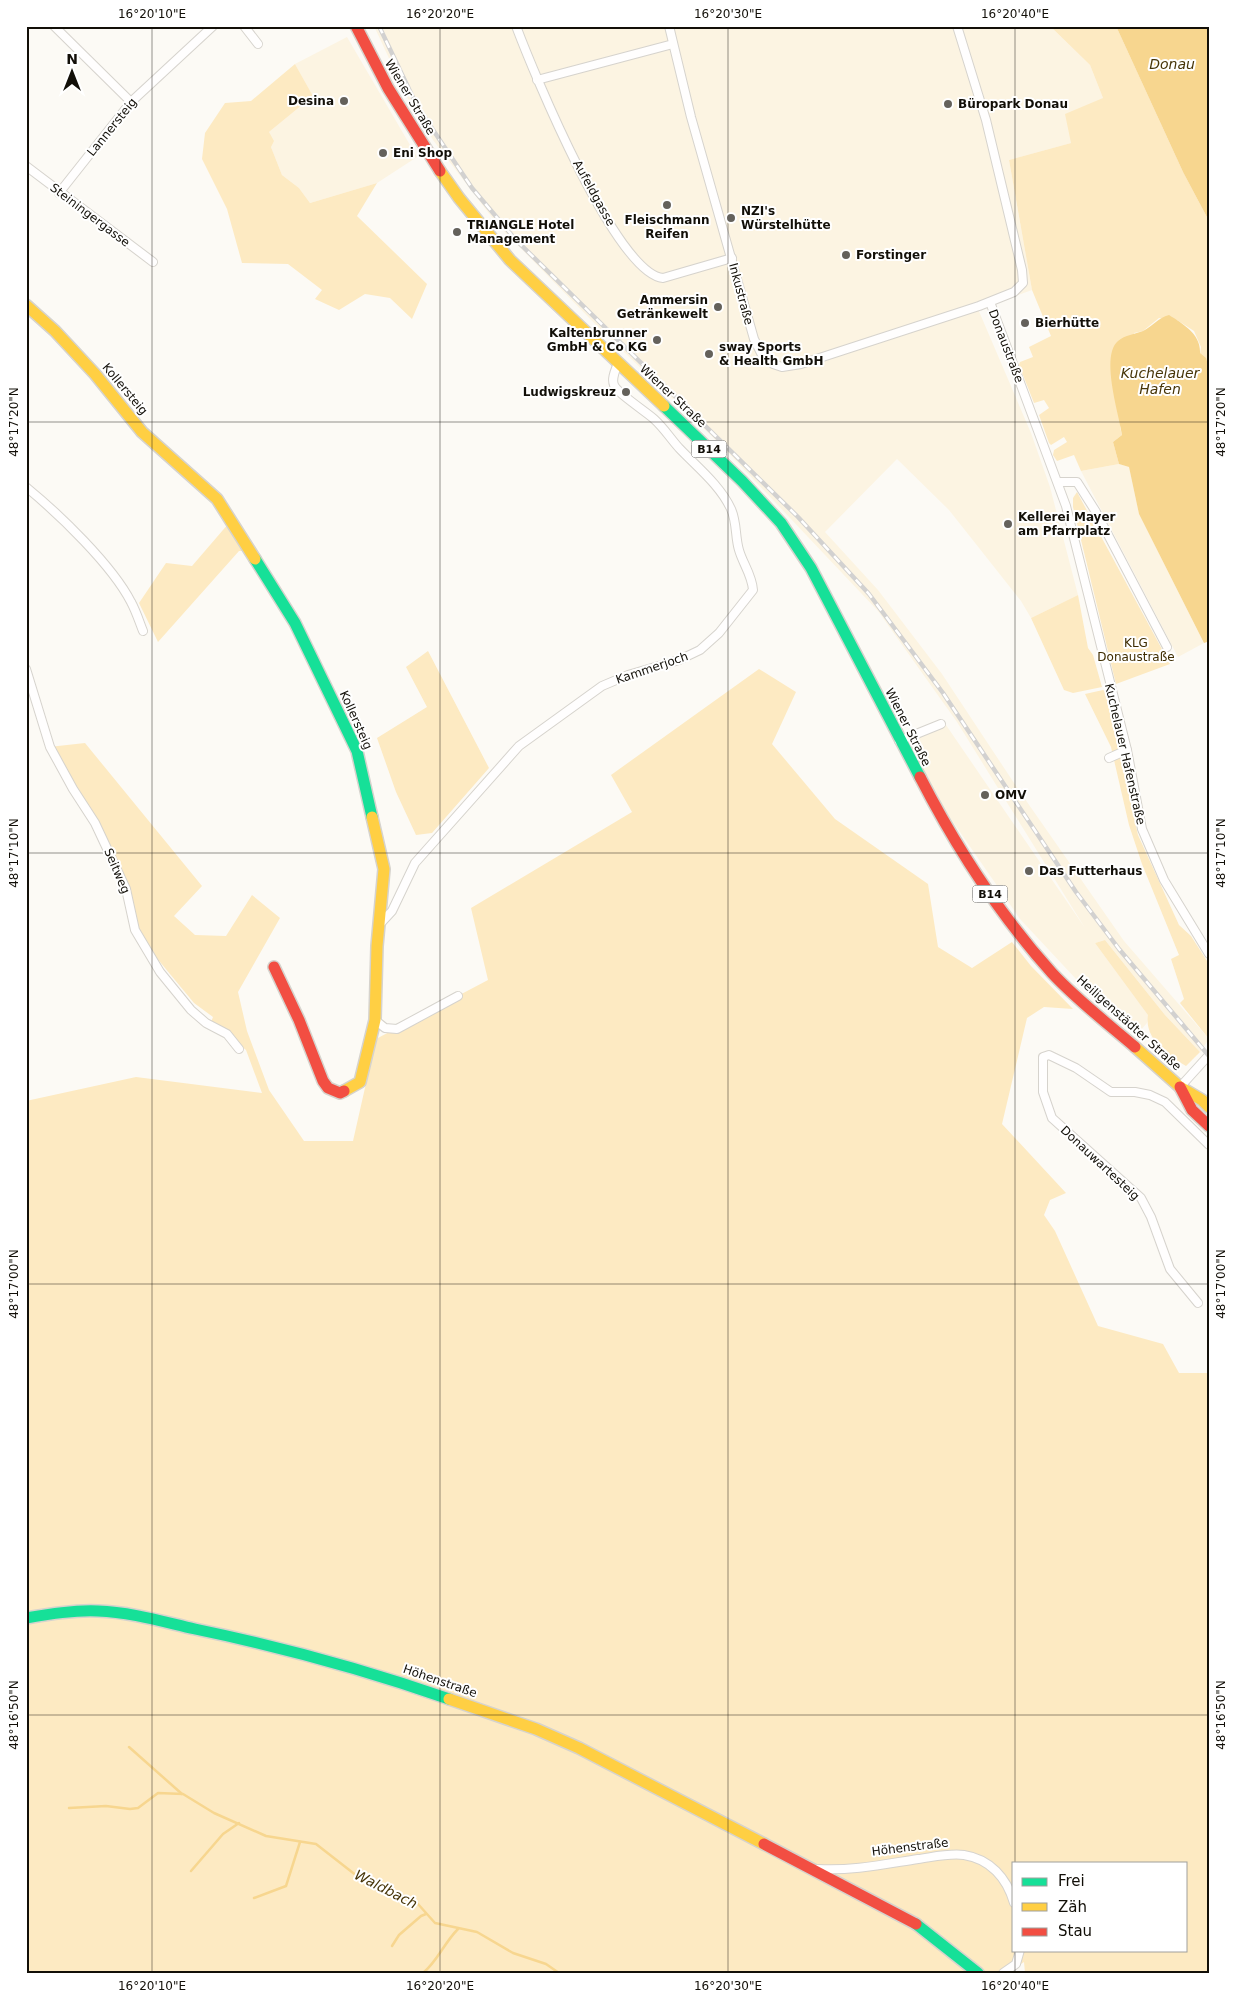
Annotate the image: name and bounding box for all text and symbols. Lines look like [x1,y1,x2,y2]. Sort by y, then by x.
text: 16°20'10"E [118,7,186,21]
text: 16°20'20"E [406,7,474,21]
text: 16°20'30"E [694,7,762,21]
text: 16°20'40"E [981,7,1049,21]
north arrow [48,48,98,98]
text: N [66,51,78,67]
water label: Donau [1149,56,1195,72]
street label: Wiener Straße [382,57,438,137]
place label: Desina [288,94,334,108]
street label: Lannersteig [84,95,140,159]
marker: Desina [338,95,350,107]
place label: Büropark Donau [958,97,1068,111]
marker: Büropark Donau [942,98,954,110]
place label: Eni Shop [393,146,452,160]
marker: Eni Shop [377,147,389,159]
street label: Aufeldgasse [570,158,618,228]
street label: Steiningergasse [47,180,133,250]
marker: Fleischmann Reifen [661,199,673,211]
place label: NZI's Würstelhütte [741,204,831,232]
marker: NZI's Würstelhütte [725,212,737,224]
place label: Fleischmann Reifen [624,213,710,241]
place label: TRIANGLE Hotel Management [467,218,574,246]
marker: TRIANGLE Hotel Management [451,226,463,238]
place label: Forstinger [856,248,926,262]
marker: Forstinger [840,249,852,261]
street label: Inkustraße [726,262,756,326]
place label: Ammersin Getränkewelt [617,293,708,321]
marker: Ammersin Getränkewelt [712,301,724,313]
street label: Donaustraße [986,307,1026,385]
place label: Bierhütte [1035,316,1099,330]
marker: Bierhütte [1019,317,1031,329]
place label: Kaltenbrunner GmbH & Co KG [547,326,647,354]
marker: Kaltenbrunner GmbH & Co KG [651,334,663,346]
place label: sway Sports & Health GmbH [719,340,823,368]
marker: sway Sports & Health GmbH [703,348,715,360]
street label: Kollersteig [99,360,151,418]
street label: Wiener Straße [637,362,709,430]
water label: Kuchelauer Hafen [1121,365,1201,397]
place label: Ludwigskreuz [523,385,616,399]
marker: Ludwigskreuz [620,386,632,398]
text: 48°17'20"N [7,387,21,457]
text: 48°17'20"N [1214,387,1228,457]
road number: B14 [692,440,726,458]
place label: Kellerei Mayer am Pfarrplatz [1018,510,1116,538]
marker: Kellerei Mayer am Pfarrplatz [1002,518,1014,530]
park label: KLG Donaustraße [1097,636,1175,664]
street label: Kammerjoch [614,649,690,687]
street label: Kuchelauer Hafenstraße [1102,682,1148,826]
street label: Wiener Straße [882,686,934,768]
street label: Kollersteig [337,688,375,752]
place label: OMV [995,788,1027,802]
marker: OMV [979,789,991,801]
text: 48°17'10"N [7,818,21,888]
text: 48°17'10"N [1214,818,1228,888]
street label: Seitweg [101,846,133,896]
place label: Das Futterhaus [1039,864,1142,878]
marker: Das Futterhaus [1023,865,1035,877]
road number: B14 [972,886,1008,902]
street label: Heiligenstädter Straße [1074,973,1184,1073]
street label: Donauwartesteig [1058,1123,1142,1203]
text: 48°17'00"N [7,1249,21,1319]
text: 48°17'00"N [1214,1249,1228,1319]
street label: Höhenstraße [401,1662,479,1700]
text: 48°16'50"N [7,1680,21,1750]
text: 48°16'50"N [1214,1680,1228,1750]
street label: Höhenstraße [871,1835,949,1859]
legend [1012,1862,1188,1952]
water label: Waldbach [352,1866,420,1912]
text: Frei [1058,1872,1085,1890]
text: Zäh [1058,1898,1087,1916]
text: Stau [1058,1922,1092,1940]
text: 16°20'10"E [118,1979,186,1993]
text: 16°20'20"E [406,1979,474,1993]
text: 16°20'30"E [694,1979,762,1993]
text: 16°20'40"E [981,1979,1049,1993]

